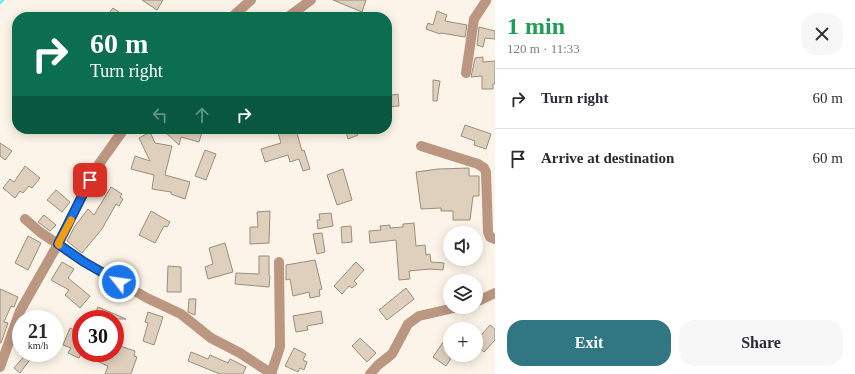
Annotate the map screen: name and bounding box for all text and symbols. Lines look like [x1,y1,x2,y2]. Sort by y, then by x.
text: 1 min [507,13,565,39]
button: close [801,13,843,55]
icon: right [24,28,76,80]
text: 60 m [90,28,148,59]
text: 120 m · 11:33 [507,41,580,56]
text: Turn right [90,61,163,81]
icon: right [507,88,529,110]
text: Turn right [541,90,608,106]
text: 60 m [813,90,843,106]
icon: left [149,104,171,126]
icon: ahead [191,104,213,126]
icon: right [233,104,255,126]
icon: arrive [507,148,529,170]
text: Arrive at destination [541,150,674,166]
text: 60 m [813,150,843,166]
pin [73,163,107,197]
icon: arrive [79,169,101,191]
map controls [443,226,483,362]
button: sound [443,226,483,266]
position arrow [98,261,140,303]
button: layers [443,274,483,314]
speed limit sign: 30 [72,310,124,362]
text: 21 [28,320,48,342]
button: Exit [507,320,671,366]
button: Share [679,320,843,366]
button: + [443,322,483,362]
text: km/h [28,340,48,351]

